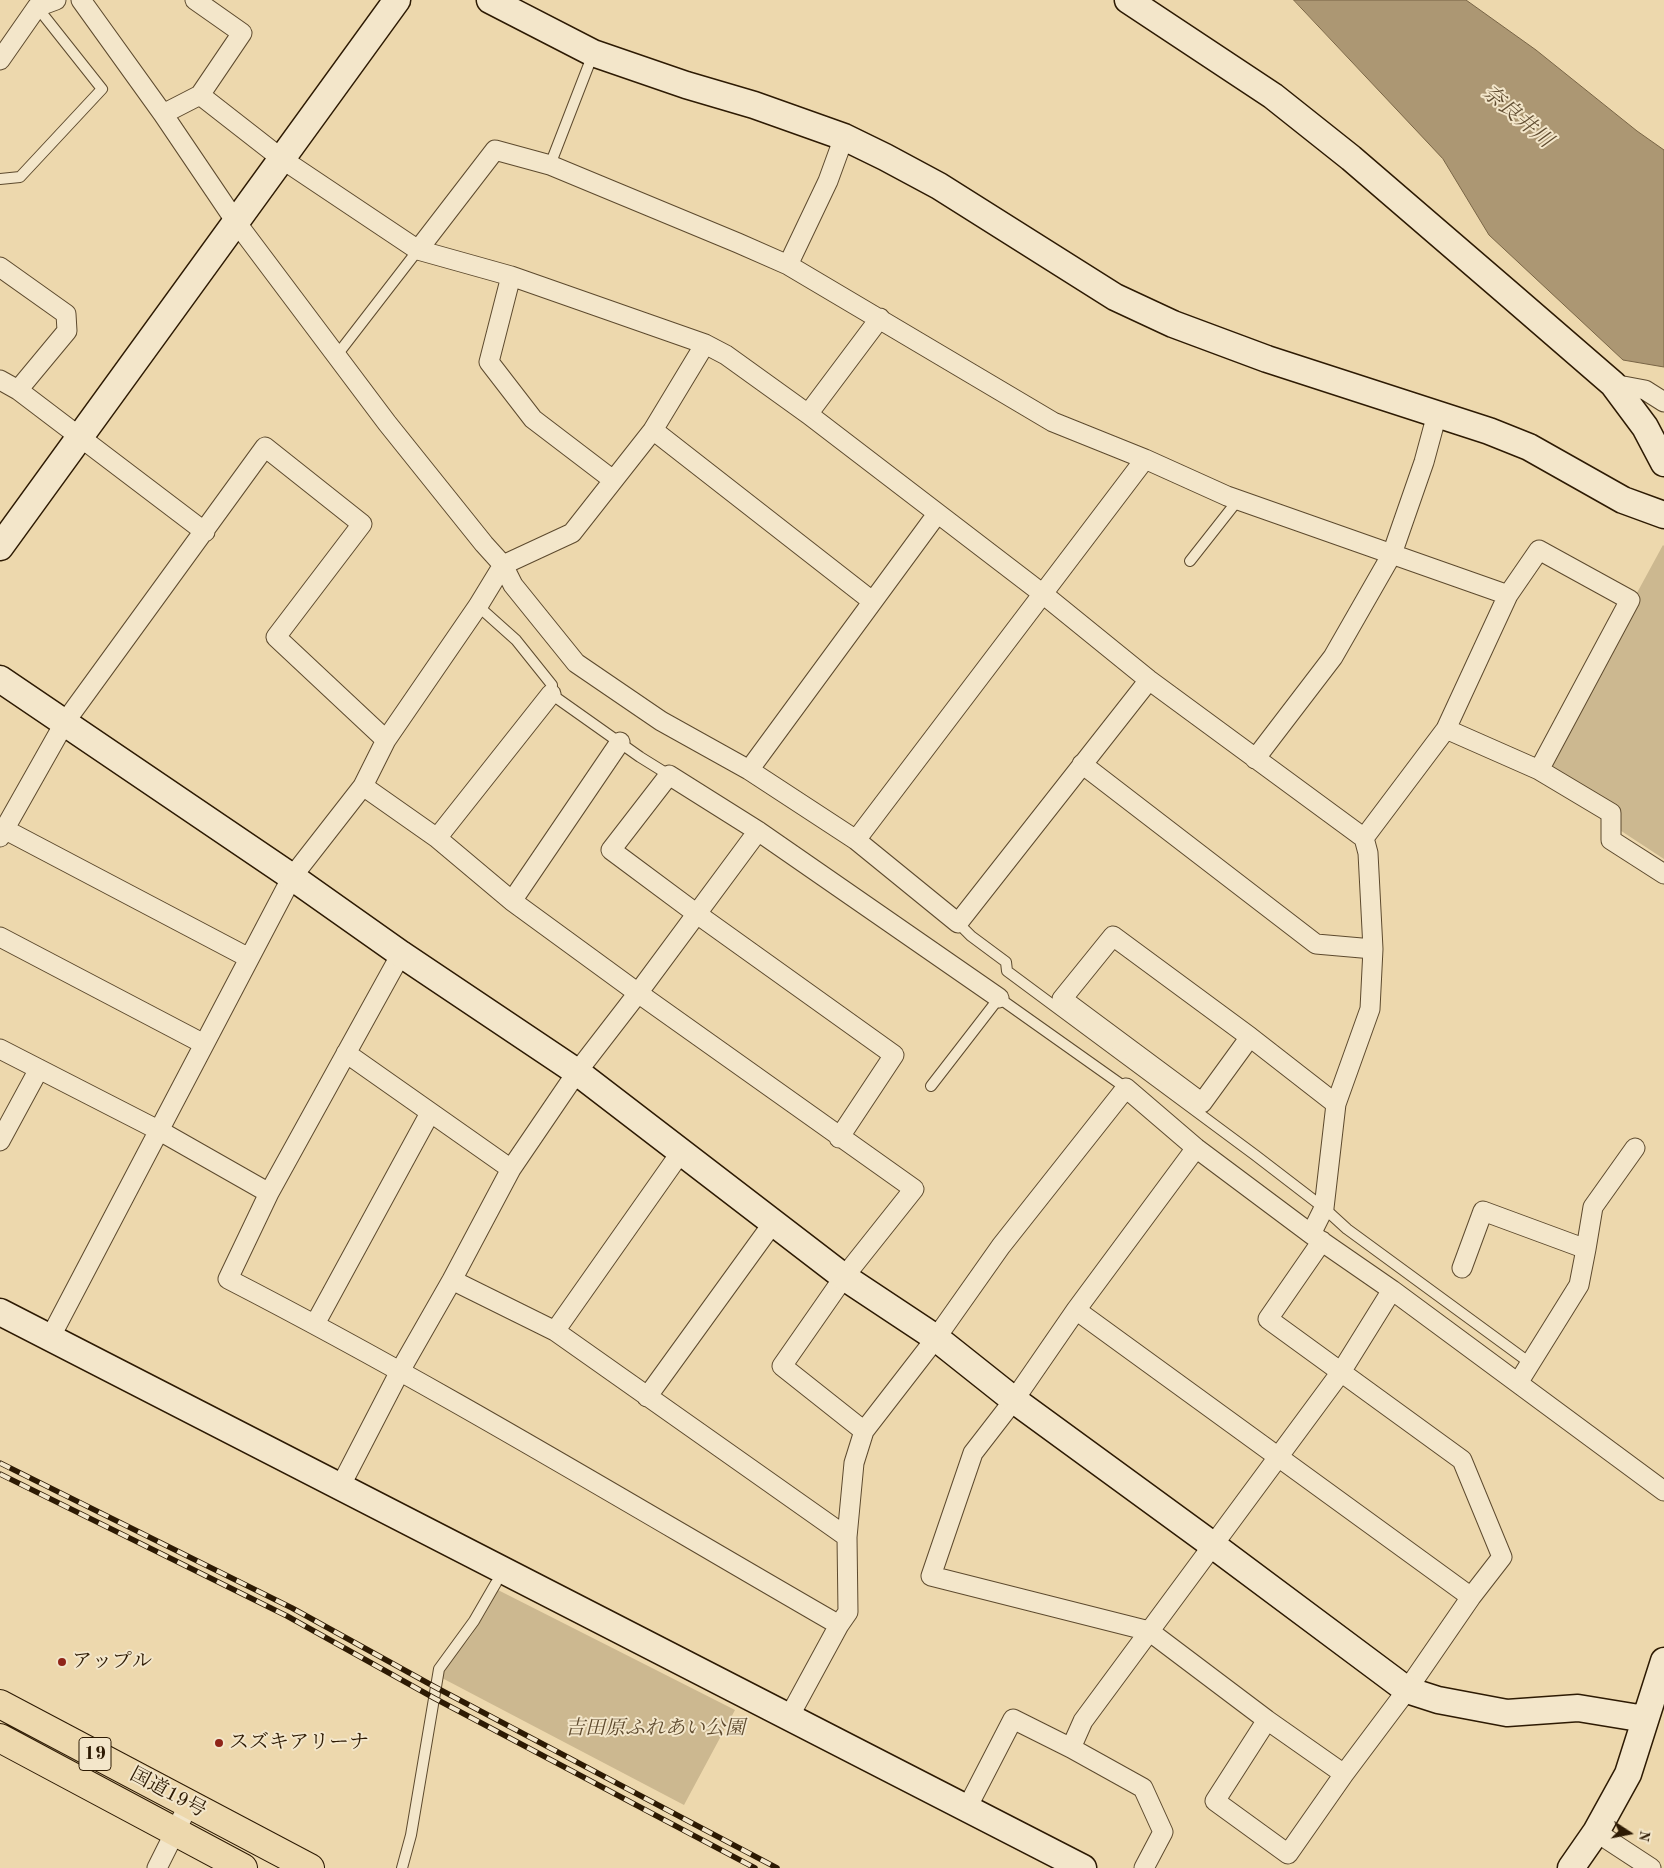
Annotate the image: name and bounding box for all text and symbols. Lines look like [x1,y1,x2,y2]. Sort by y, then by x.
water label: 奈良井川 [1477,80,1557,154]
place label: アップル [72,1650,152,1674]
marker: アップル [56,1656,68,1668]
park label: 吉田原ふれあい公園 [565,1717,745,1741]
place label: スズキアリーナ [229,1731,369,1755]
marker: スズキアリーナ [213,1737,225,1749]
road number: 19 [79,1738,111,1770]
street label: 国道19号 [126,1763,210,1823]
north arrow [1604,1808,1654,1858]
text: N [1636,1829,1652,1842]

